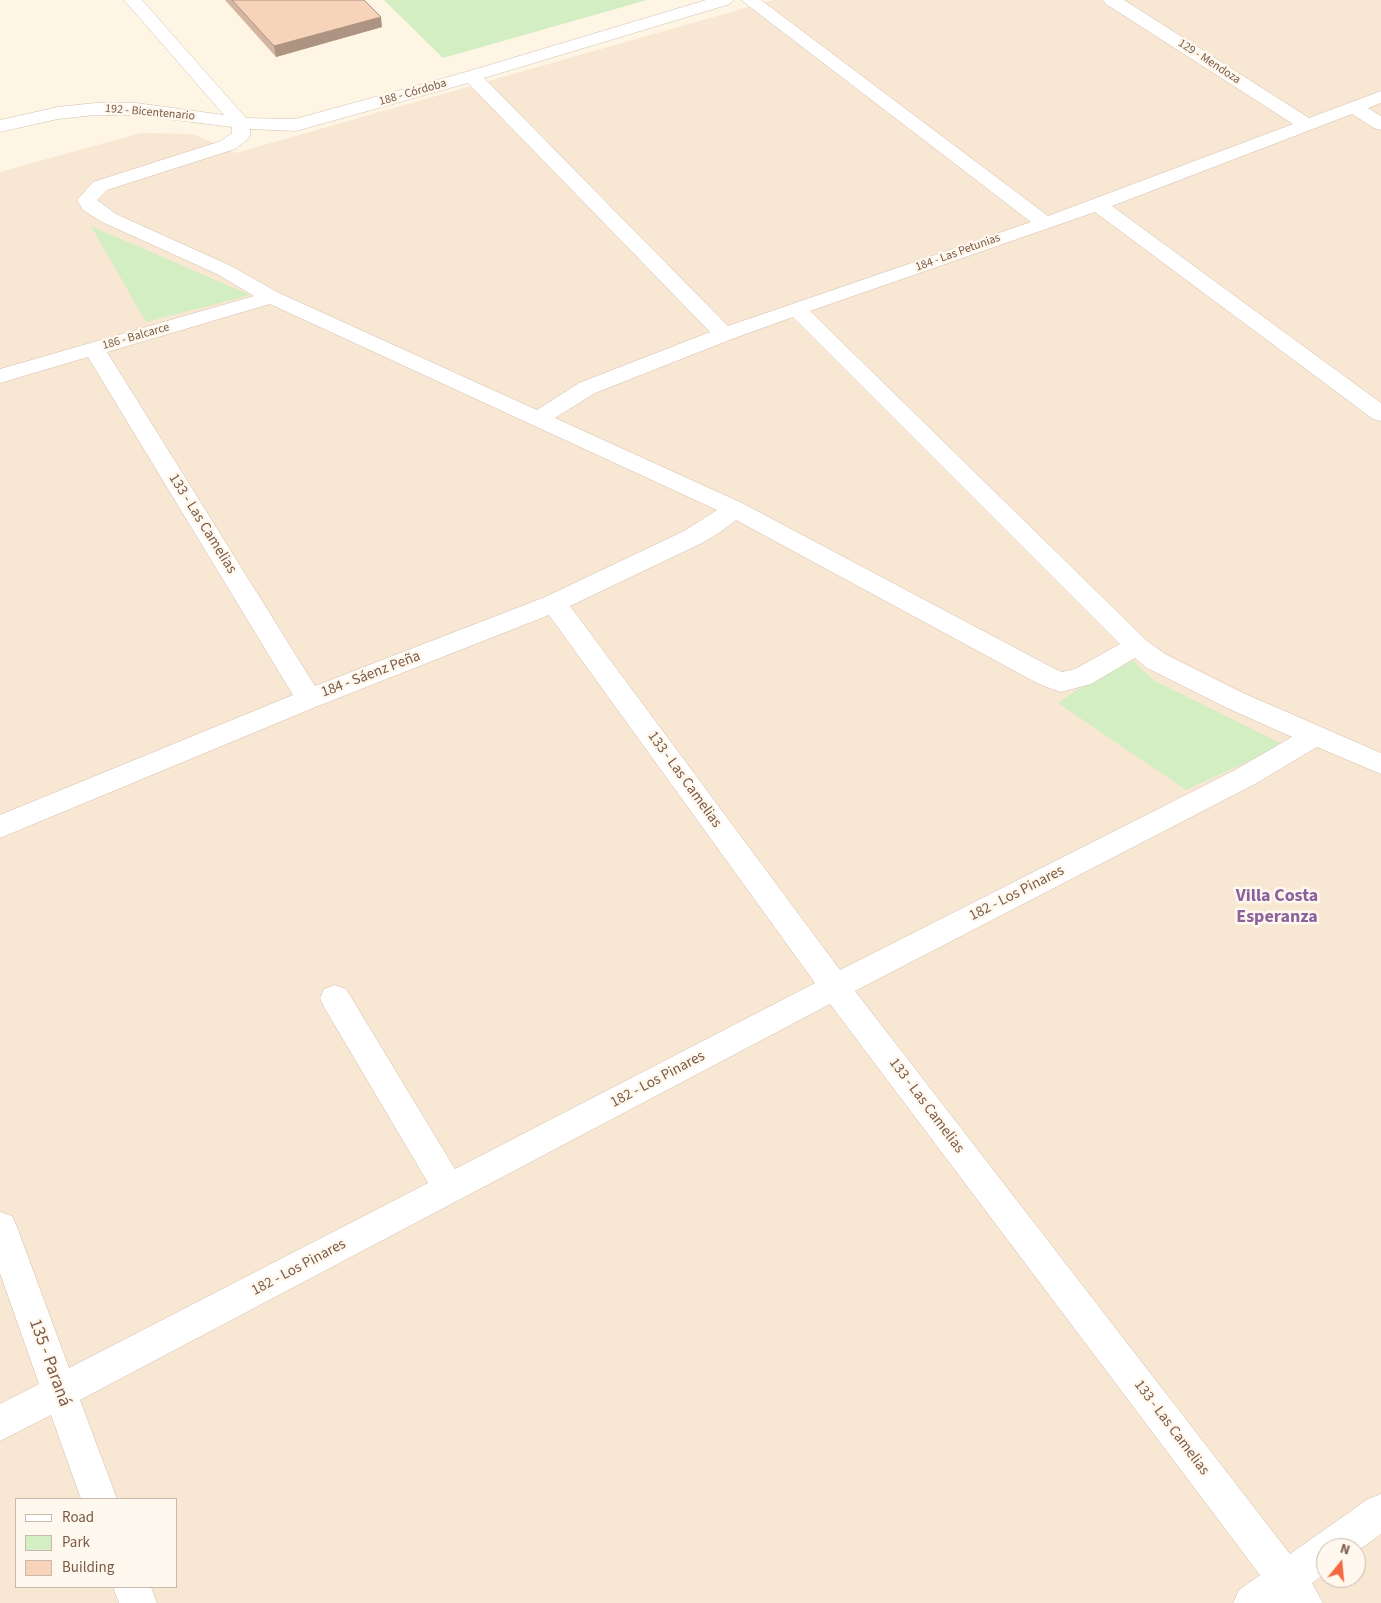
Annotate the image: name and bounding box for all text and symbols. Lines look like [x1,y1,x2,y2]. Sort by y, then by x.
street label: 129 - Mendoza [1175,36,1243,88]
street label: 188 - Córdoba [378,76,448,110]
street label: 192 - Bicentenario [104,102,196,124]
street label: 184 - Las Petunias [914,231,1002,275]
street label: 186 - Balcarce [101,321,171,353]
street label: 133 - Las Camelias [164,471,240,577]
street label: 184 - Sáenz Peña [319,648,423,702]
street label: 133 - Las Camelias [643,728,725,832]
street label: 182 - Los Pinares [966,862,1068,926]
district label: Villa Costa Esperanza [1236,886,1318,929]
street label: 182 - Los Pinares [608,1048,708,1112]
street label: 133 - Las Camelias [884,1055,968,1157]
street label: 182 - Los Pinares [249,1236,349,1300]
street label: 135 - Paraná [23,1316,75,1410]
street label: 133 - Las Camelias [1129,1377,1213,1479]
legend [15,1498,178,1588]
text: Road [62,1507,94,1528]
text: Park [62,1532,90,1553]
north arrow [1316,1538,1366,1588]
text: N [1338,1539,1352,1561]
text: Building [62,1557,114,1578]

